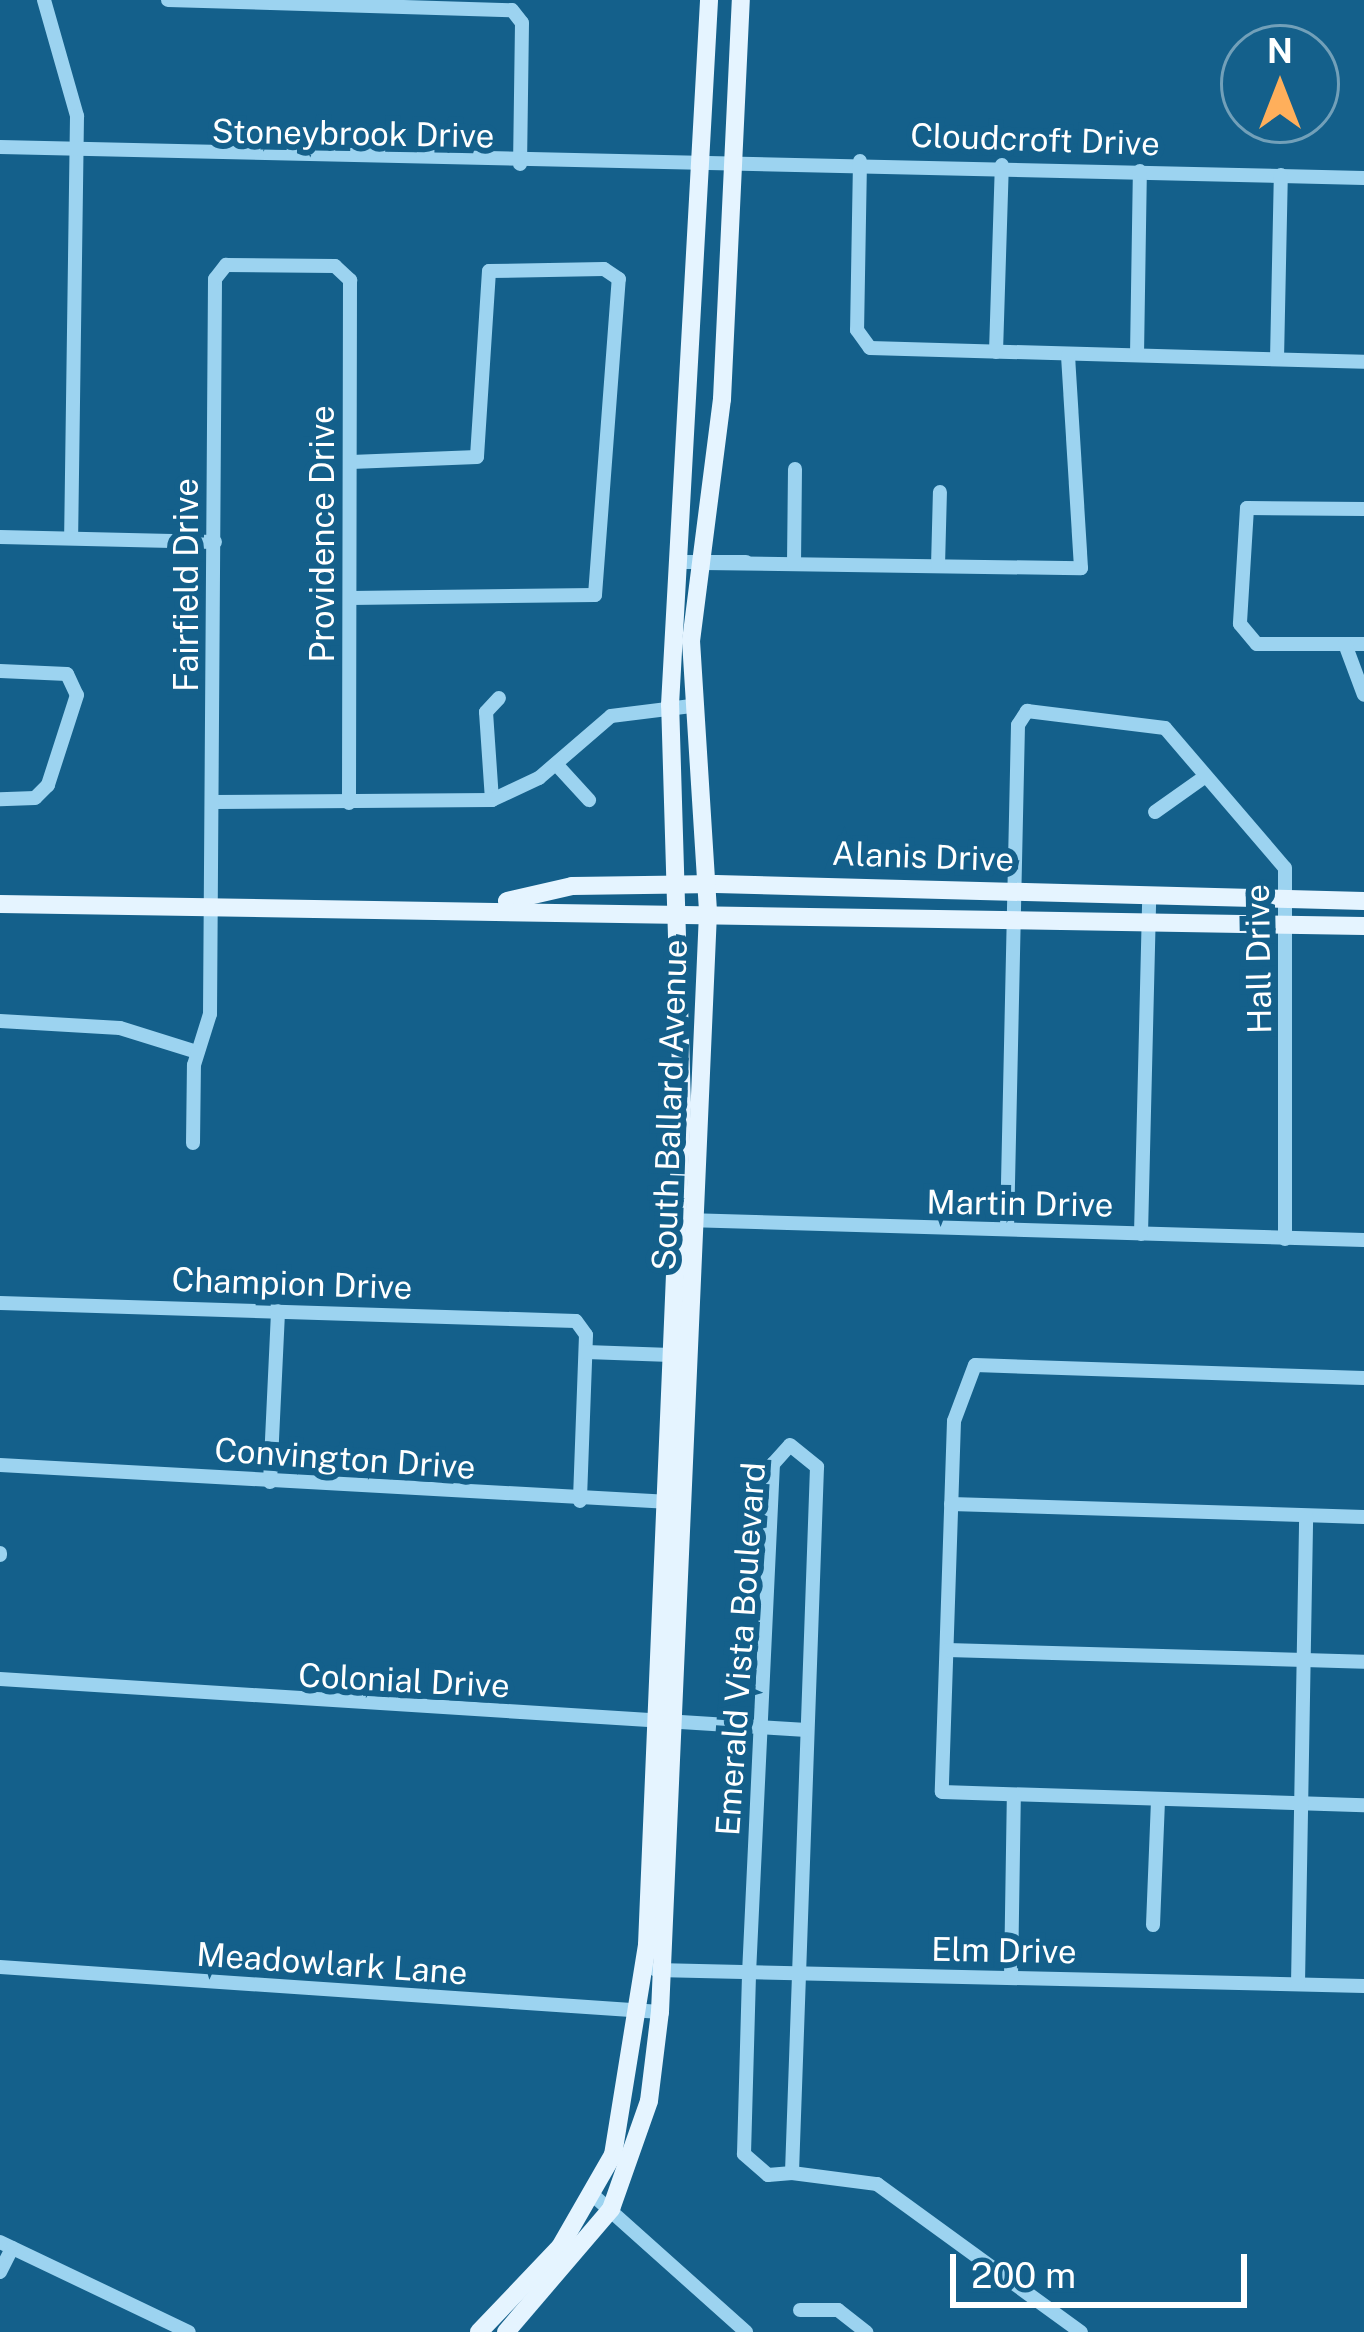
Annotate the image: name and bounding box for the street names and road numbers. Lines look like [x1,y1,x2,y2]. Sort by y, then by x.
street label: Stoneybrook Drive [211,112,495,156]
street label: Cloudcroft Drive [910,116,1160,164]
street label: Providence Drive [303,405,343,663]
street label: Fairfield Drive [167,478,207,692]
street label: Alanis Drive [831,834,1015,880]
street label: Hall Drive [1238,884,1280,1034]
street label: South Ballard Avenue [644,939,696,1271]
street label: Martin Drive [926,1183,1114,1225]
street label: Champion Drive [171,1260,413,1308]
street label: Convington Drive [213,1430,477,1488]
street label: Emerald Vista Boulevard [708,1461,774,1837]
street label: Colonial Drive [297,1656,511,1706]
street label: Elm Drive [931,1930,1077,1972]
street label: Meadowlark Lane [195,1935,469,1993]

